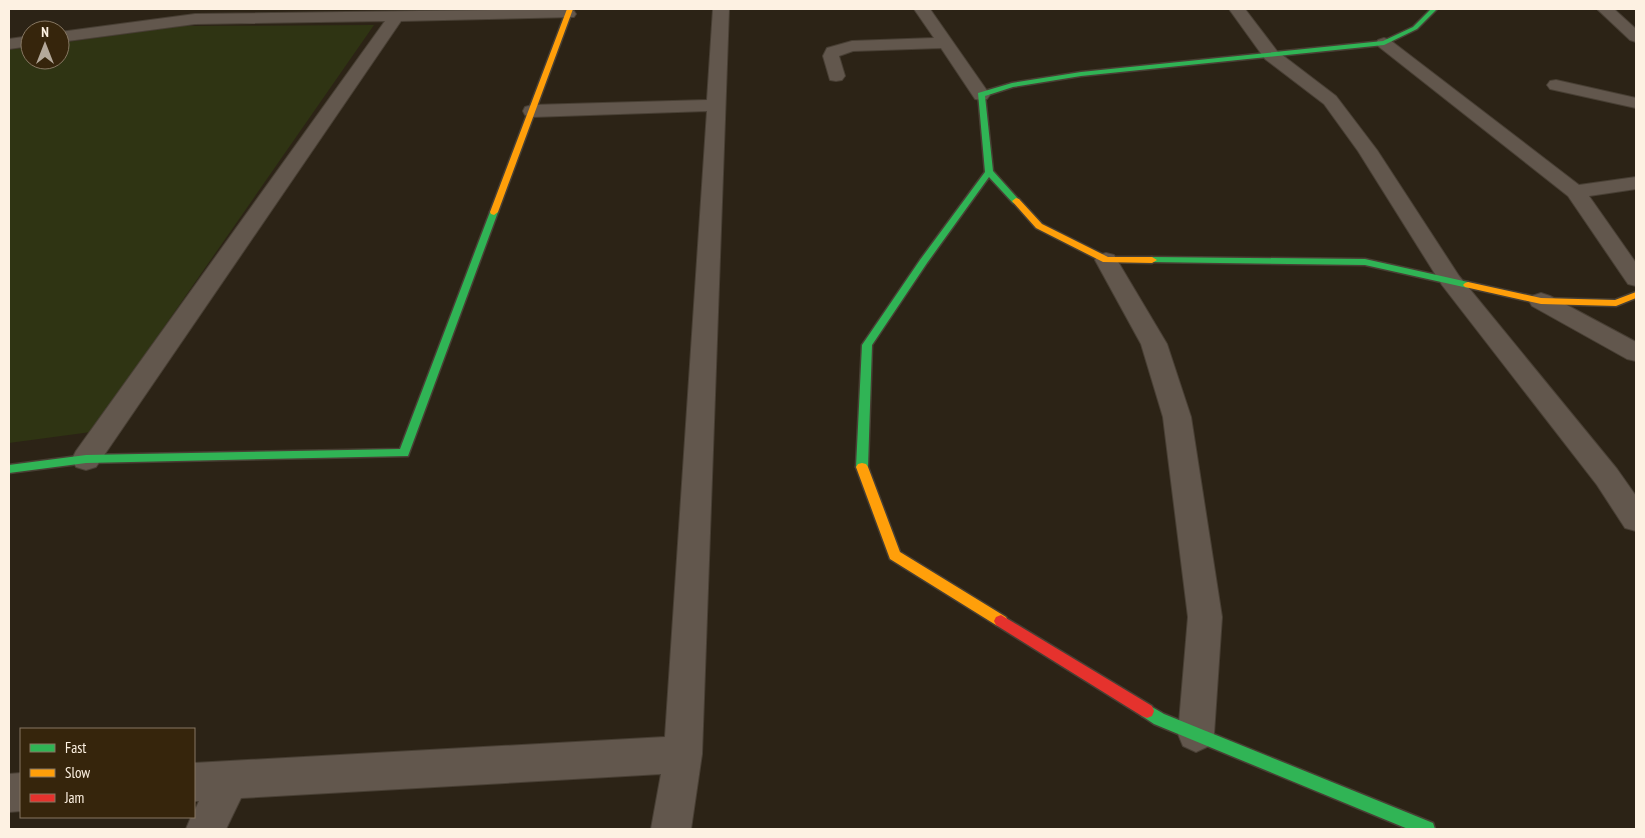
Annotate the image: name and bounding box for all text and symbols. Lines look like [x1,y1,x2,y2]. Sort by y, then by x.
north arrow [20,20,70,70]
text: N [41,23,49,41]
legend [20,728,195,818]
text: Fast [65,738,86,757]
text: Slow [65,763,90,782]
text: Jam [64,788,84,807]

